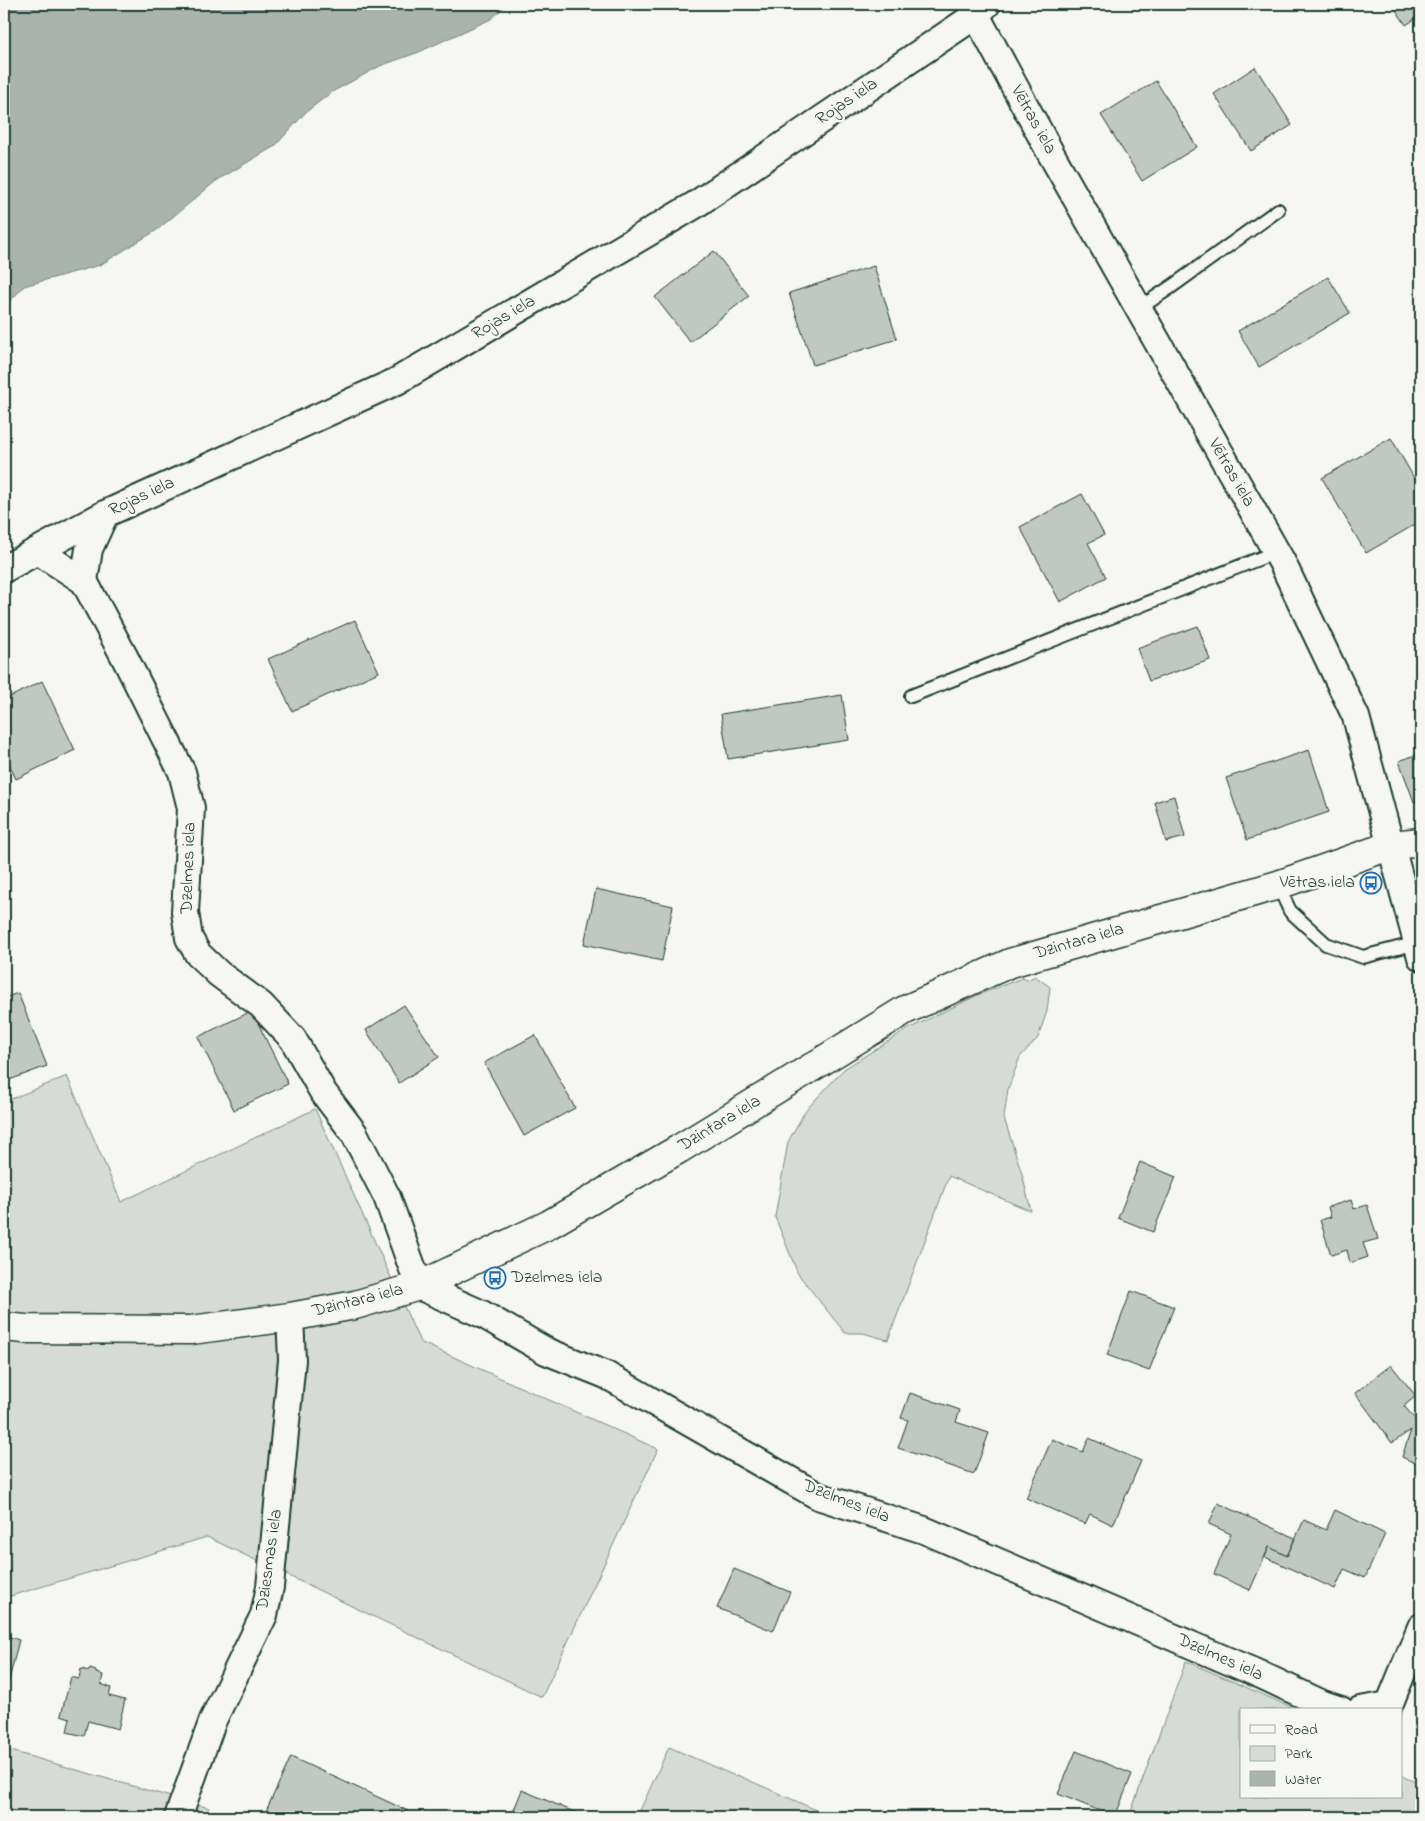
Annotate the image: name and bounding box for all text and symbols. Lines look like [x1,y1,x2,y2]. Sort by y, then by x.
street label: Rojas iela [811,72,883,132]
street label: Vētras iela [1003,80,1063,159]
street label: Rojas iela [467,289,541,347]
street label: Vētras iela [1200,433,1261,512]
street label: Rojas iela [105,470,179,524]
street label: Dzelmes iela [174,822,204,915]
place label: Vētras iela [1278,870,1355,896]
bus stop icon: Vētras iela [1359,871,1383,895]
street label: Dzintara iela [1030,917,1127,968]
street label: Dzintara iela [673,1089,766,1159]
place label: Dzelmes iela [510,1265,603,1291]
bus stop icon: Dzelmes iela [483,1266,507,1290]
street label: Dzintara iela [309,1277,406,1325]
street label: Dzelmes iela [798,1473,893,1531]
street label: Dziesmas iela [250,1507,290,1614]
street label: Dzelmes iela [1172,1627,1267,1689]
legend [1240,1708,1402,1798]
text: Road [1285,1719,1318,1741]
text: Park [1285,1743,1313,1765]
text: Water [1285,1769,1321,1791]

